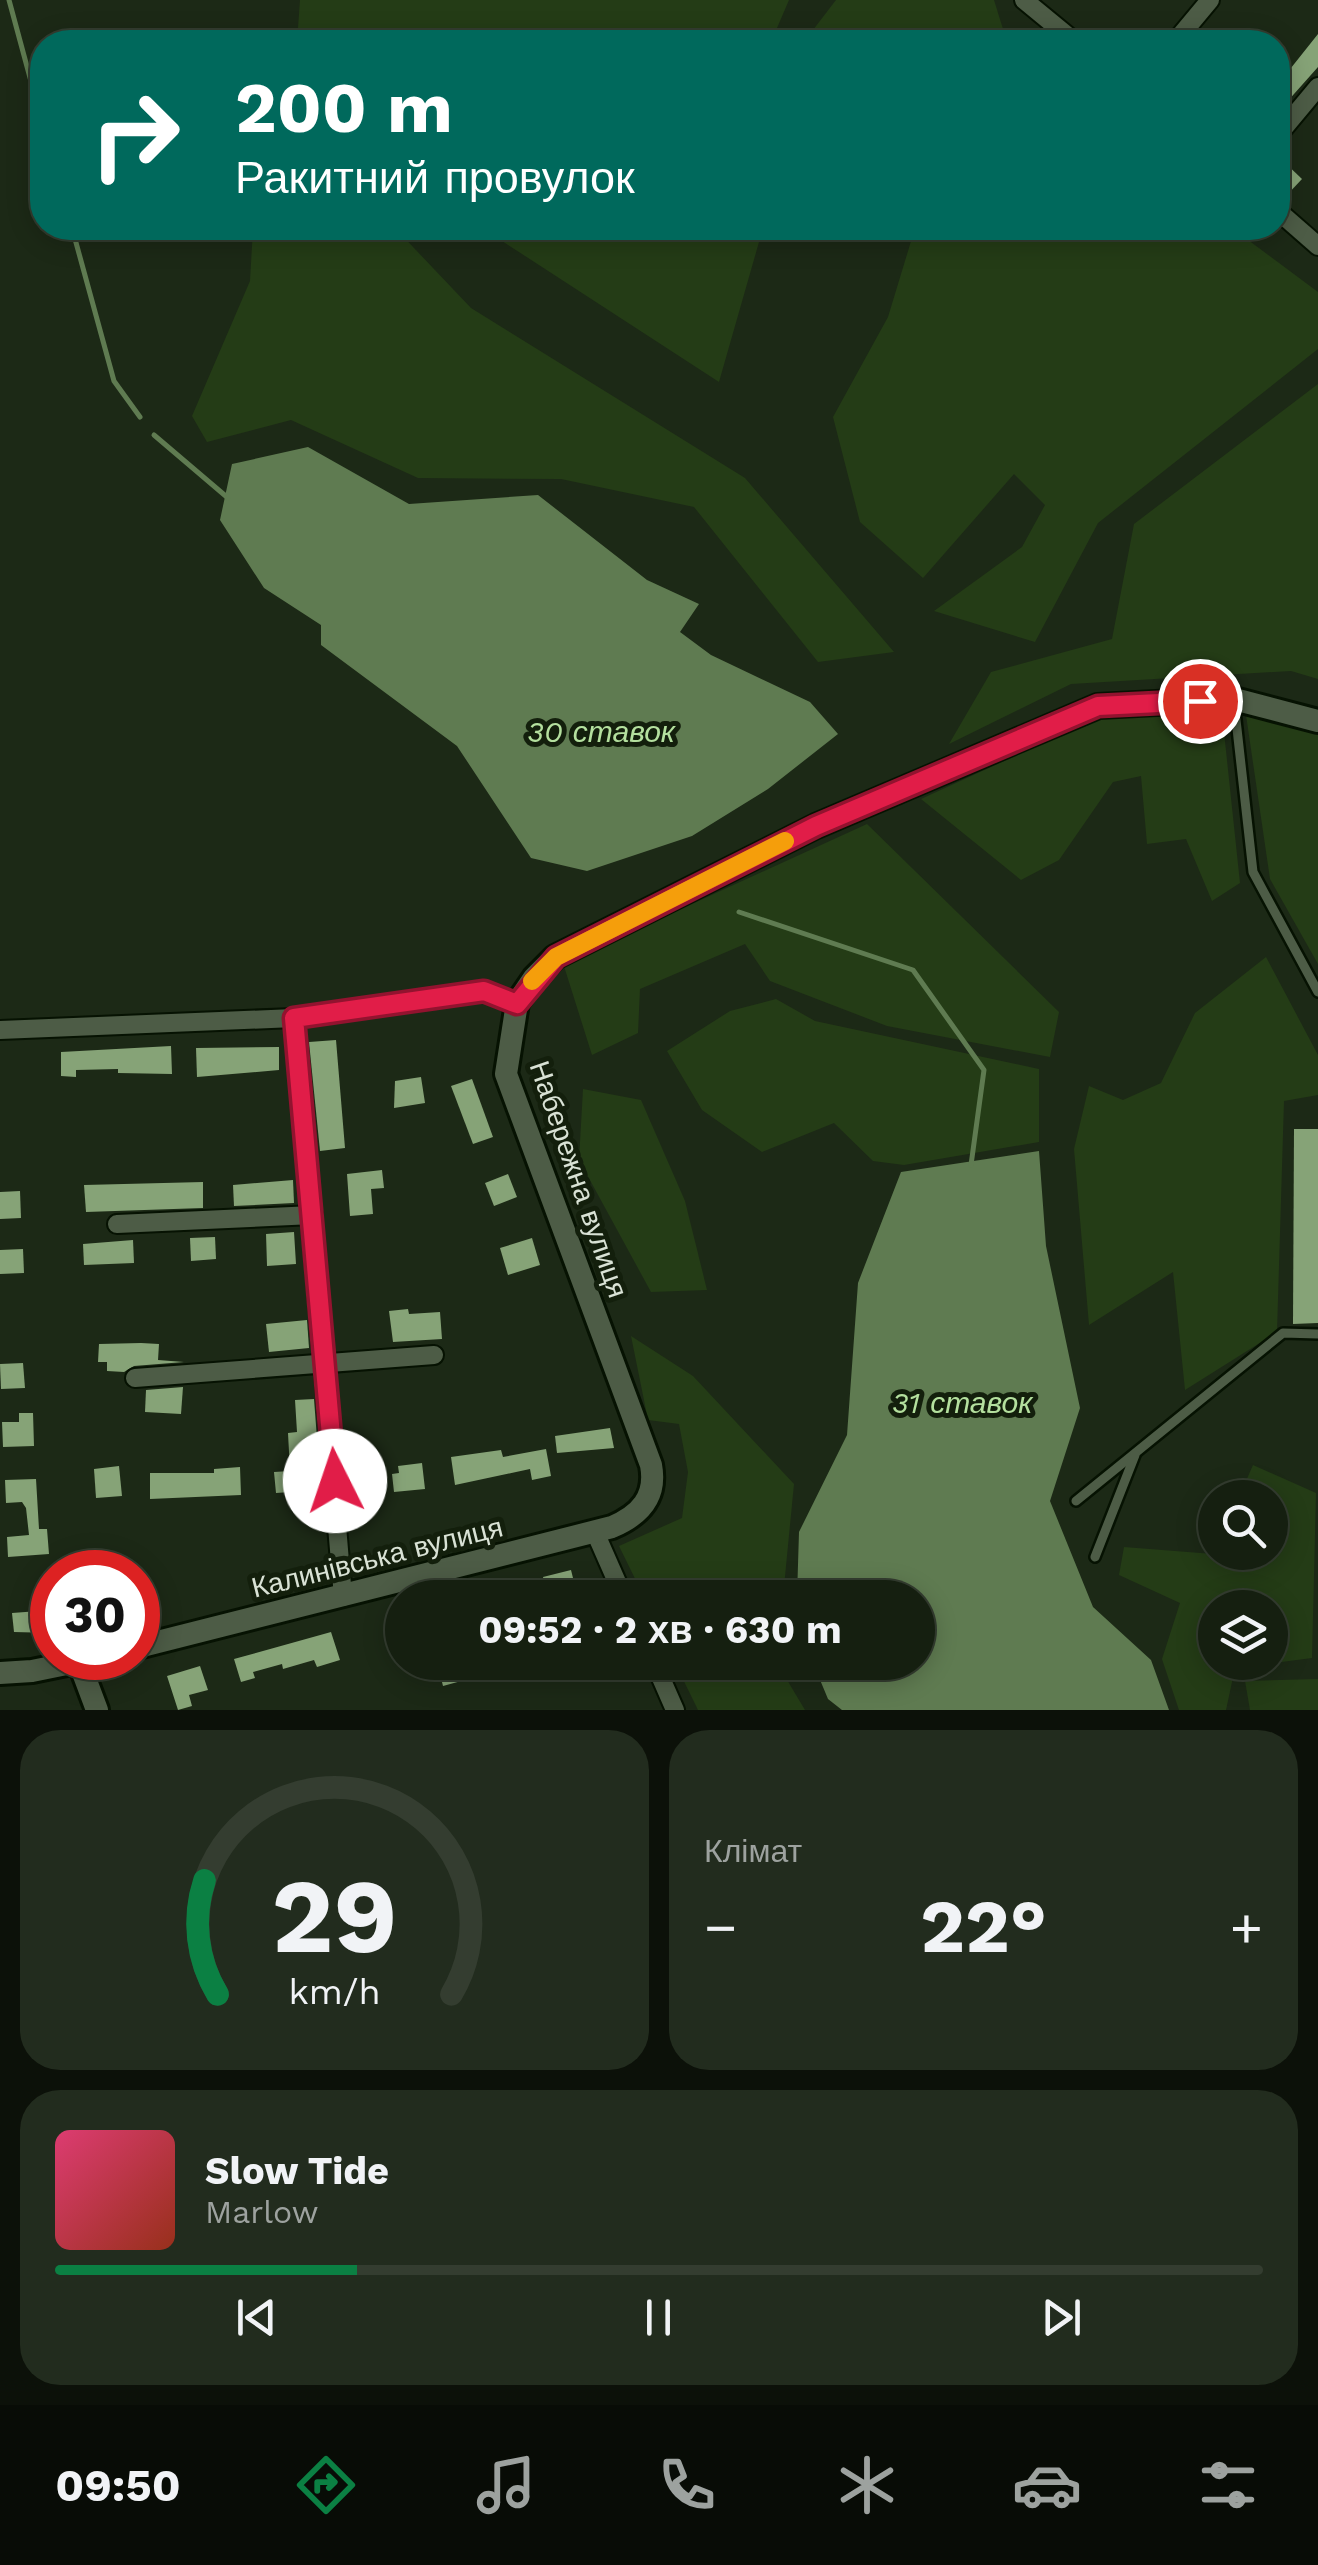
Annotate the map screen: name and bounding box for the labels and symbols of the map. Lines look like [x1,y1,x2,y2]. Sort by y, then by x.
pin [1158,659,1243,744]
water label: 30 ставок [527,714,677,749]
street label: Набережна вулиця [523,1057,635,1302]
water label: 31 ставок [892,1385,1034,1420]
position arrow [283,1429,387,1533]
street label: Калинівська вулиця [248,1510,506,1605]
speed limit sign: 30 [30,1550,160,1680]

